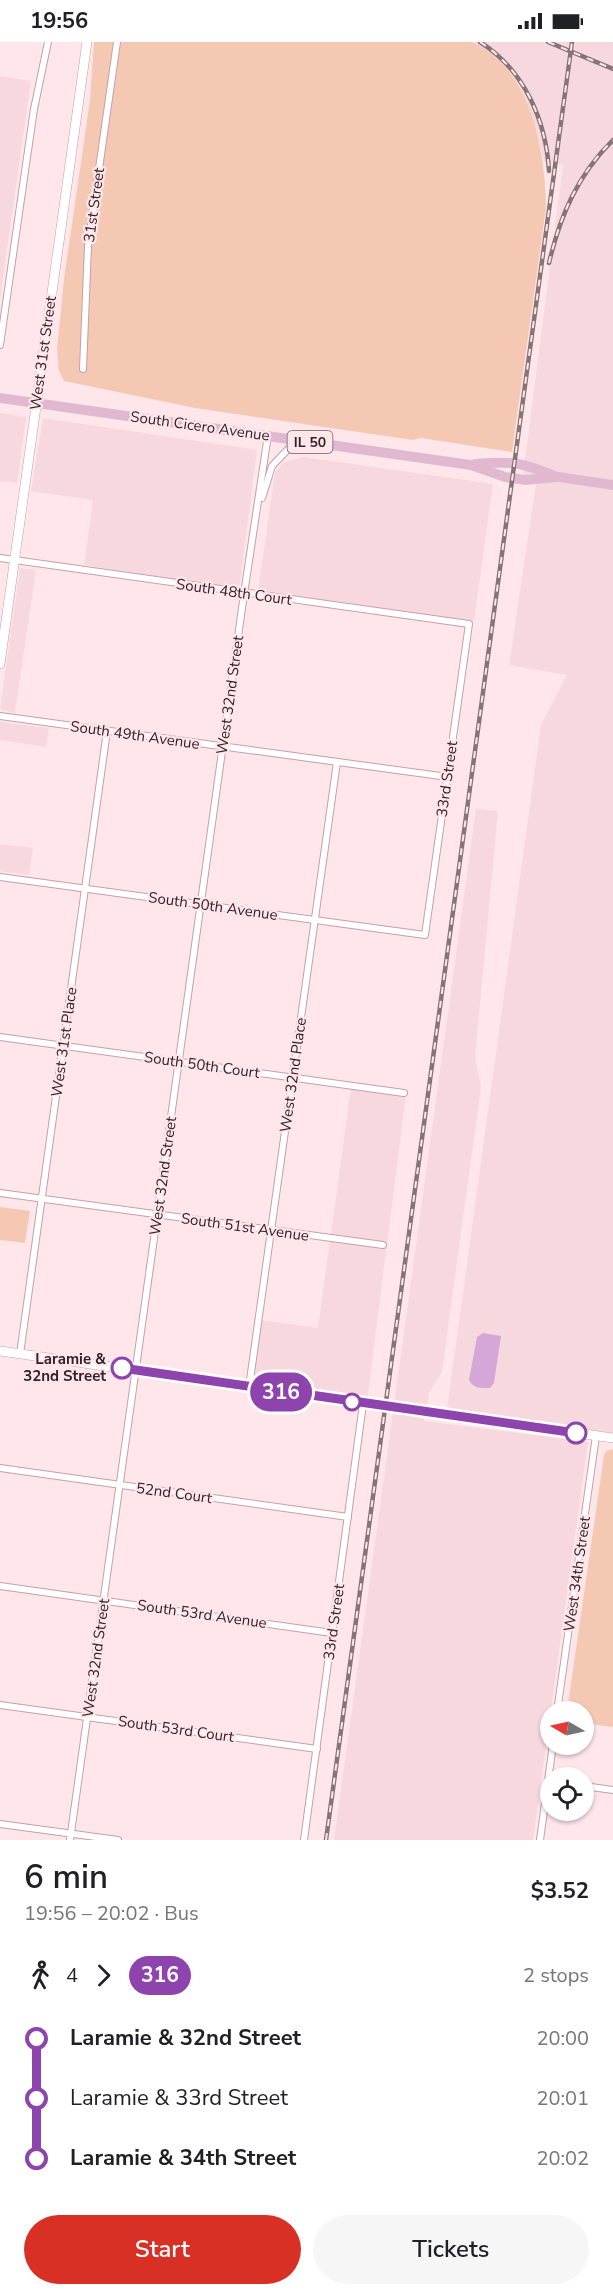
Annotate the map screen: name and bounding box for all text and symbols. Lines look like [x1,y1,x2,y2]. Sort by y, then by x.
text: 19:56 [30,6,88,36]
street label: 31st Street [79,166,109,244]
street label: West 31st Street [25,294,61,411]
street label: South Cicero Avenue [129,406,271,446]
road number: IL 50 [288,431,332,453]
street label: South 48th Court [175,574,294,610]
street label: West 32nd Street [212,633,248,756]
street label: South 49th Avenue [69,716,201,754]
street label: 33rd Street [432,739,462,818]
street label: South 50th Avenue [147,887,279,925]
street label: West 31st Place [46,986,82,1098]
street label: West 32nd Place [275,1016,311,1134]
street label: South 50th Court [143,1047,262,1083]
street label: West 32nd Street [145,1114,181,1237]
street label: South 51st Avenue [180,1208,310,1246]
place label: Laramie & 32nd Street [23,1349,107,1386]
marker: Laramie & 32nd Street [111,1357,133,1379]
line badge: 316 [246,1372,316,1412]
text: 316 [262,1378,300,1406]
unlabelled marker [343,1393,361,1411]
unlabelled marker [565,1422,587,1444]
street label: 52nd Court [135,1478,214,1508]
street label: West 34th Street [559,1514,595,1633]
street label: 33rd Street [319,1582,349,1661]
street label: South 53rd Avenue [136,1595,268,1633]
street label: West 32nd Street [78,1596,114,1719]
north arrow [540,1701,594,1755]
map controls [540,1701,594,1821]
street label: South 53rd Court [117,1711,236,1747]
button: locate [540,1767,594,1821]
text: 6 min [24,1855,108,1900]
text: $3.52 [531,1876,589,1906]
text: 19:56 – 20:02 · Bus [24,1900,199,1927]
icon: walk [24,1959,57,1992]
icon: forward [87,1959,120,1992]
text: 316 [141,1961,179,1989]
text: 4 [66,1962,78,1989]
text: 2 stops [523,1962,589,1989]
text: Laramie & 32nd Street [70,2023,301,2053]
text: 20:00 [536,2025,589,2052]
text: Laramie & 33rd Street [70,2083,288,2113]
text: 20:01 [536,2085,589,2112]
text: Laramie & 34th Street [70,2143,296,2173]
text: 20:02 [536,2145,589,2172]
button: Start [24,2215,301,2284]
button: Tickets [313,2215,589,2284]

